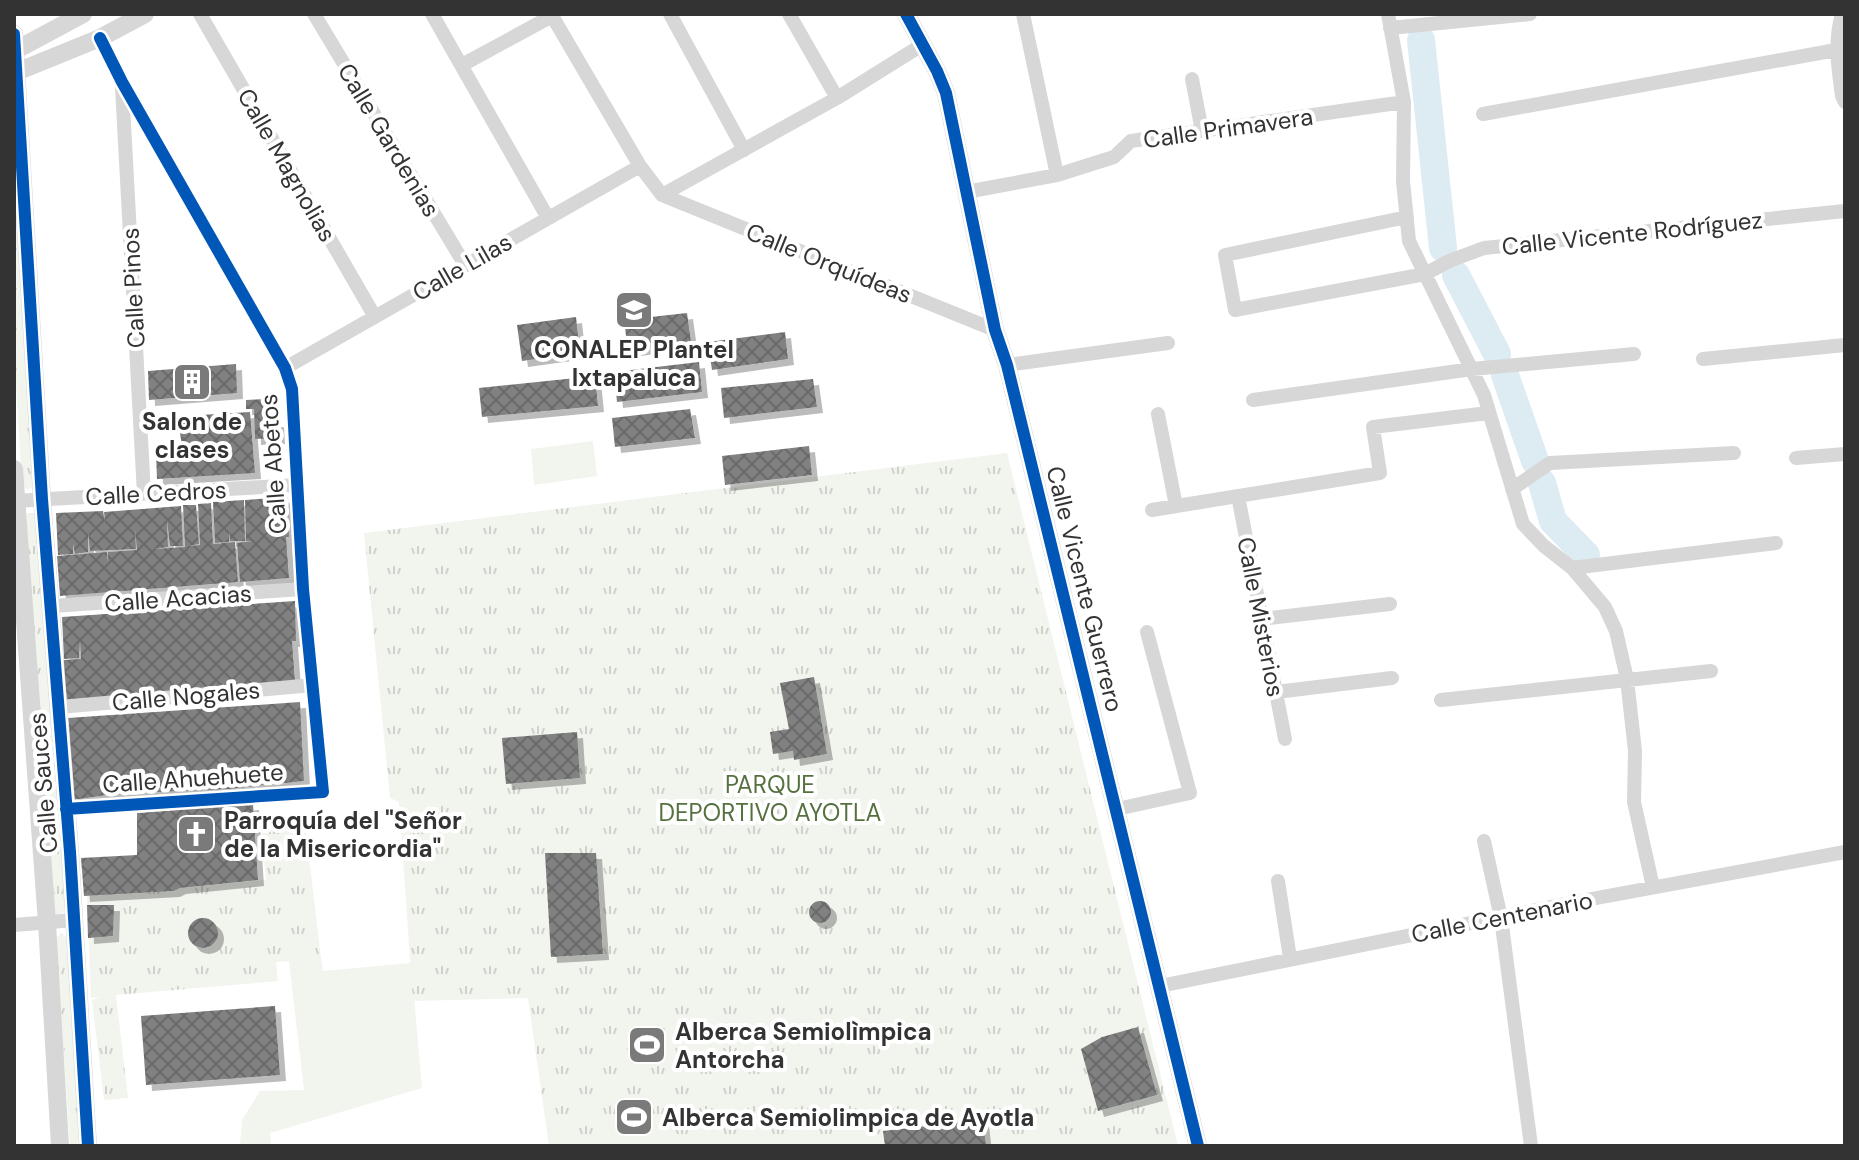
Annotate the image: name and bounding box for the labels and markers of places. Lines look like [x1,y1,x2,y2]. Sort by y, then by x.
school or university icon: CONALEP Plantel Ixtapaluca [613,289,655,331]
place label: CONALEP Plantel Ixtapaluca [534,334,734,393]
building icon: Salon de clases [171,361,213,403]
place label: Salon de clases [142,406,242,465]
place label: Parroquía del "Señor de la Misericordia" [224,805,462,864]
church icon: Parroquía del "Señor de la Misericordia" [175,813,217,855]
place label: Alberca Semiolìmpica Antorcha [675,1016,932,1075]
sports icon: Alberca Semiolìmpica Antorcha [626,1024,668,1066]
sports icon: Alberca Semiolimpica de Ayotla [613,1096,655,1138]
place label: Alberca Semiolimpica de Ayotla [662,1102,1034,1133]

